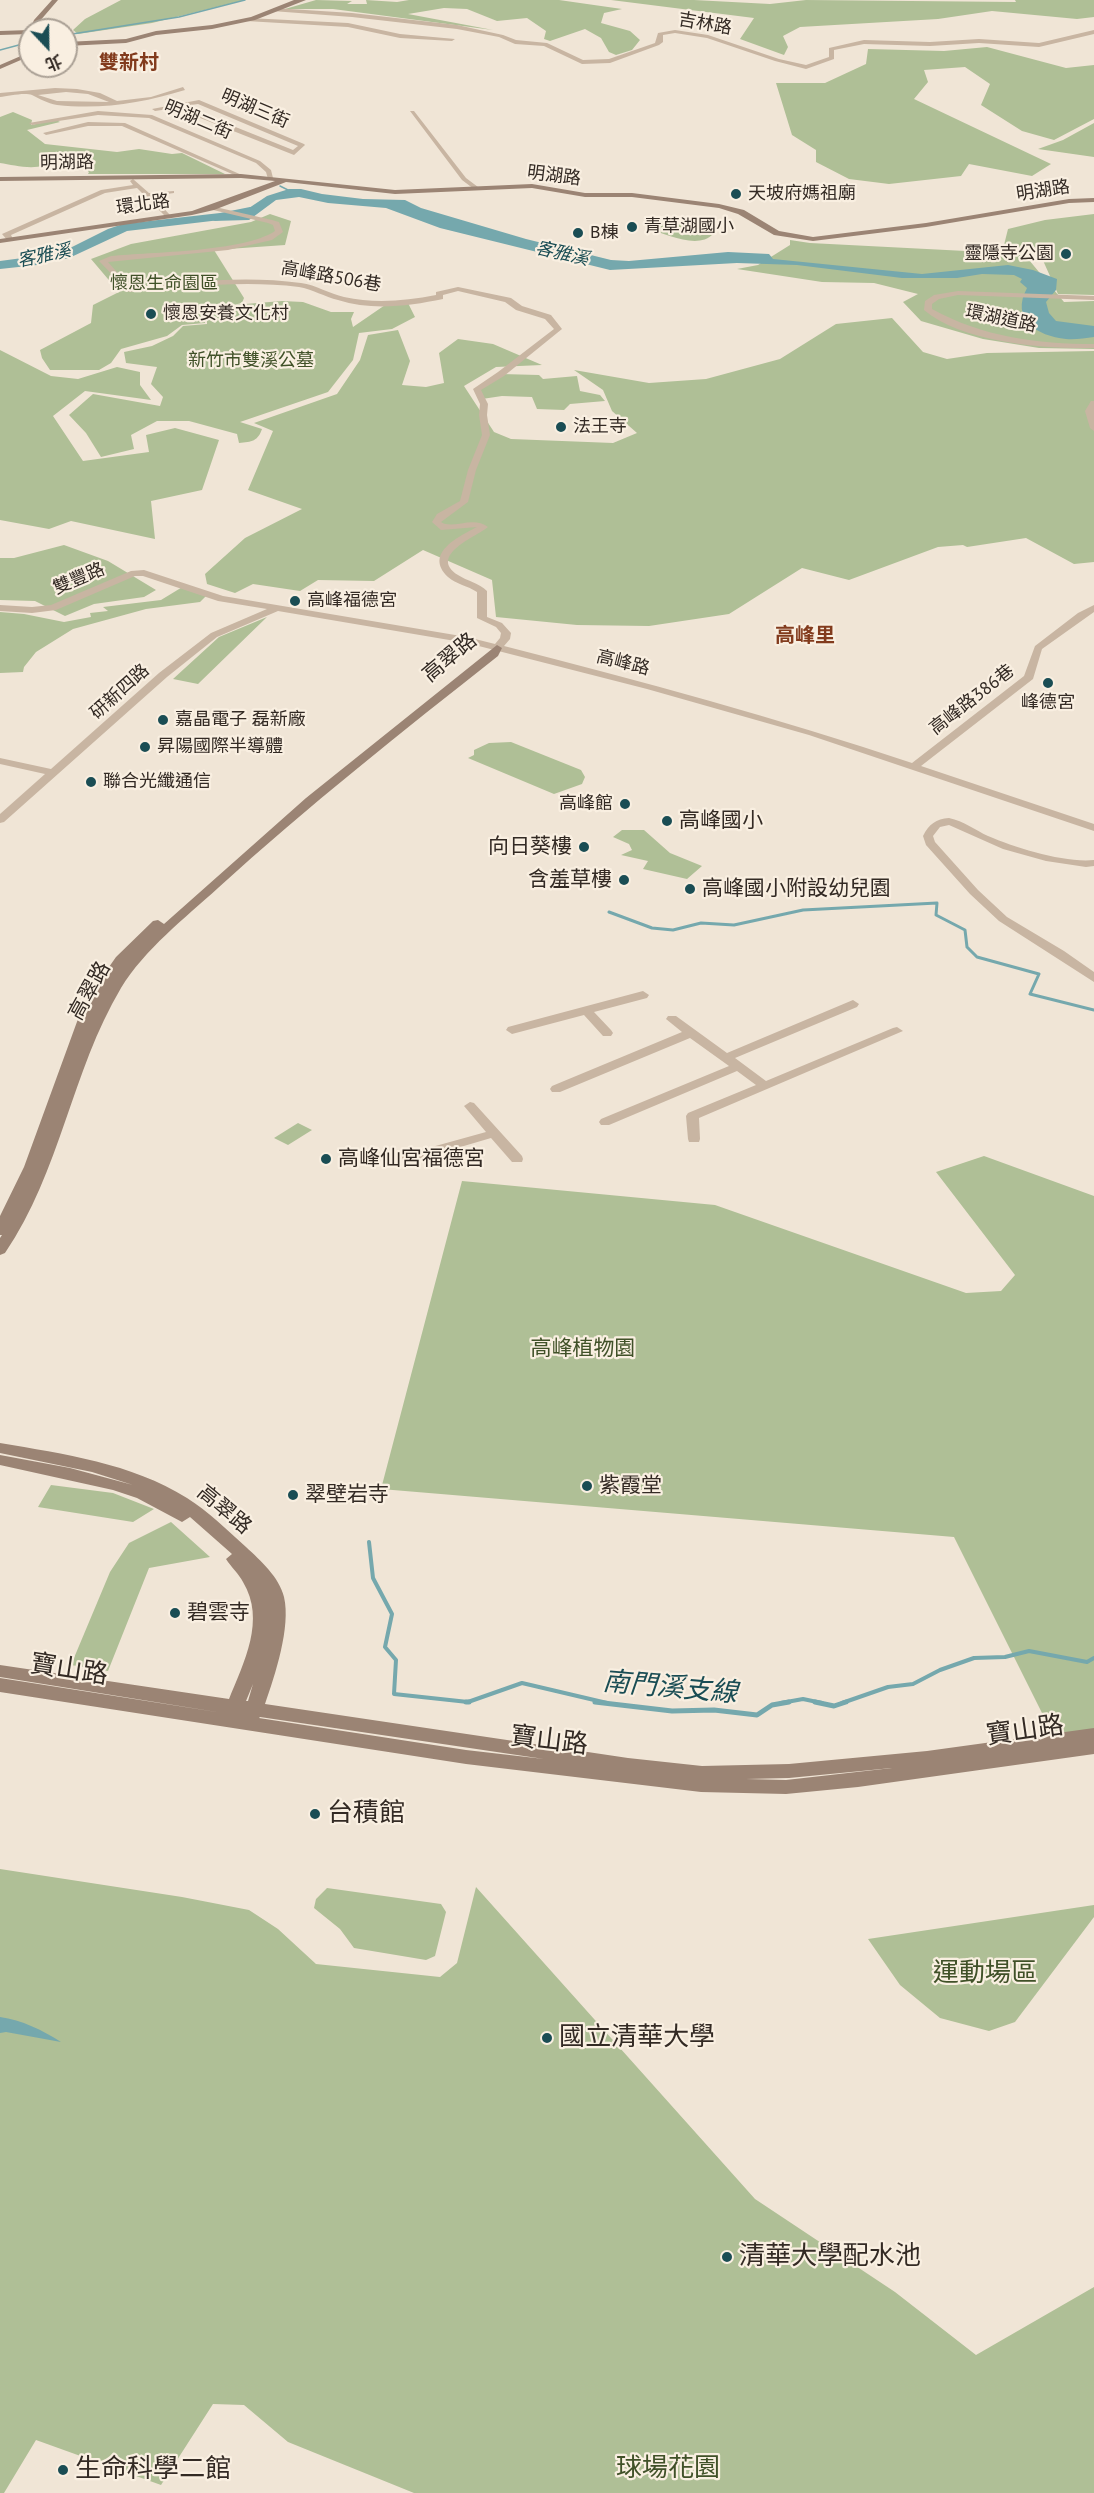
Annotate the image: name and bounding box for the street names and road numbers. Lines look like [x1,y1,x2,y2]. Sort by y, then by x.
street label: 吉林路 [677,9,733,39]
street label: 明湖三街 [218,85,292,133]
street label: 明湖二街 [161,96,235,144]
street label: 明湖路 [40,152,94,174]
street label: 明湖路 [526,162,582,190]
street label: 明湖路 [1015,176,1071,206]
street label: 環北路 [115,191,171,219]
street label: 高峰路506巷 [279,258,383,296]
street label: 環湖道路 [964,301,1038,337]
street label: 雙豐路 [50,559,108,599]
street label: 高翠路 [418,628,482,688]
street label: 高峰路 [594,646,652,680]
street label: 研新四路 [86,660,154,724]
street label: 高峰路386巷 [925,660,1019,740]
street label: 高翠路 [64,957,116,1025]
street label: 高翠路 [192,1480,256,1540]
street label: 寶山路 [28,1648,110,1692]
street label: 寶山路 [984,1710,1066,1752]
street label: 寶山路 [508,1721,590,1761]

